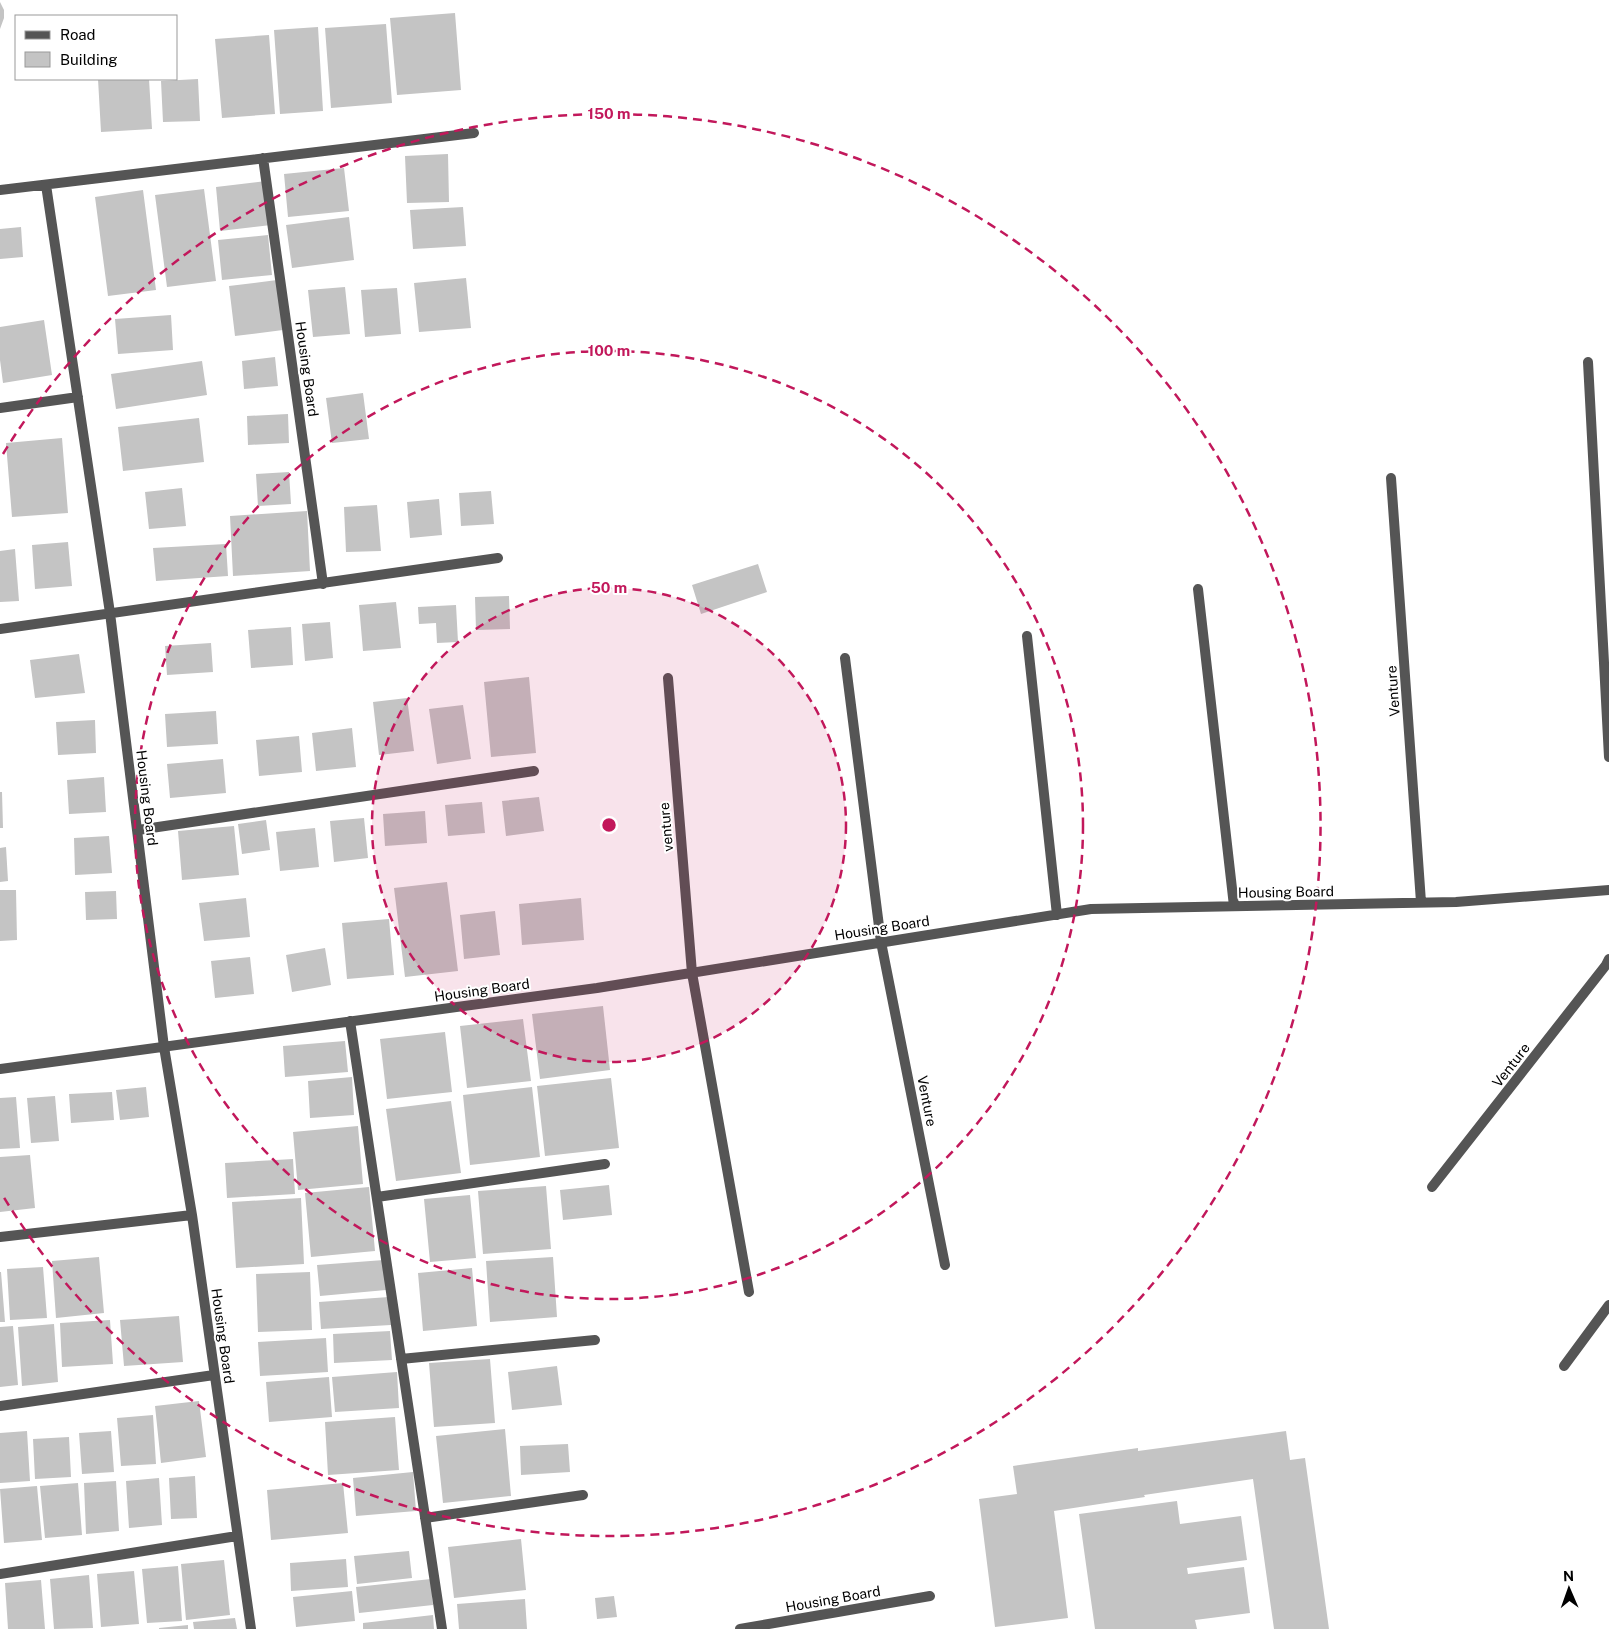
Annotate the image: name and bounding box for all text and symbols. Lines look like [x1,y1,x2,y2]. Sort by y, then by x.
legend [15,15,178,80]
text: Road [60,26,96,43]
text: Building [60,51,118,68]
text: 150 m [587,105,631,122]
street label: Housing Board [292,320,322,418]
text: 100 m [588,342,630,359]
text: 50 m [591,579,627,596]
street label: Venture [1383,665,1403,717]
street label: Housing Board [133,749,161,847]
street label: venture [656,802,676,852]
centre of rings [600,816,618,834]
street label: Housing Board [1238,883,1334,901]
street label: Housing Board [833,913,931,943]
street label: Housing Board [433,975,531,1005]
street label: Venture [1489,1040,1533,1090]
street label: Venture [914,1074,940,1128]
street label: Housing Board [208,1287,238,1385]
north arrow [1544,1564,1594,1614]
text: N [1563,1568,1574,1584]
street label: Housing Board [784,1583,882,1615]

